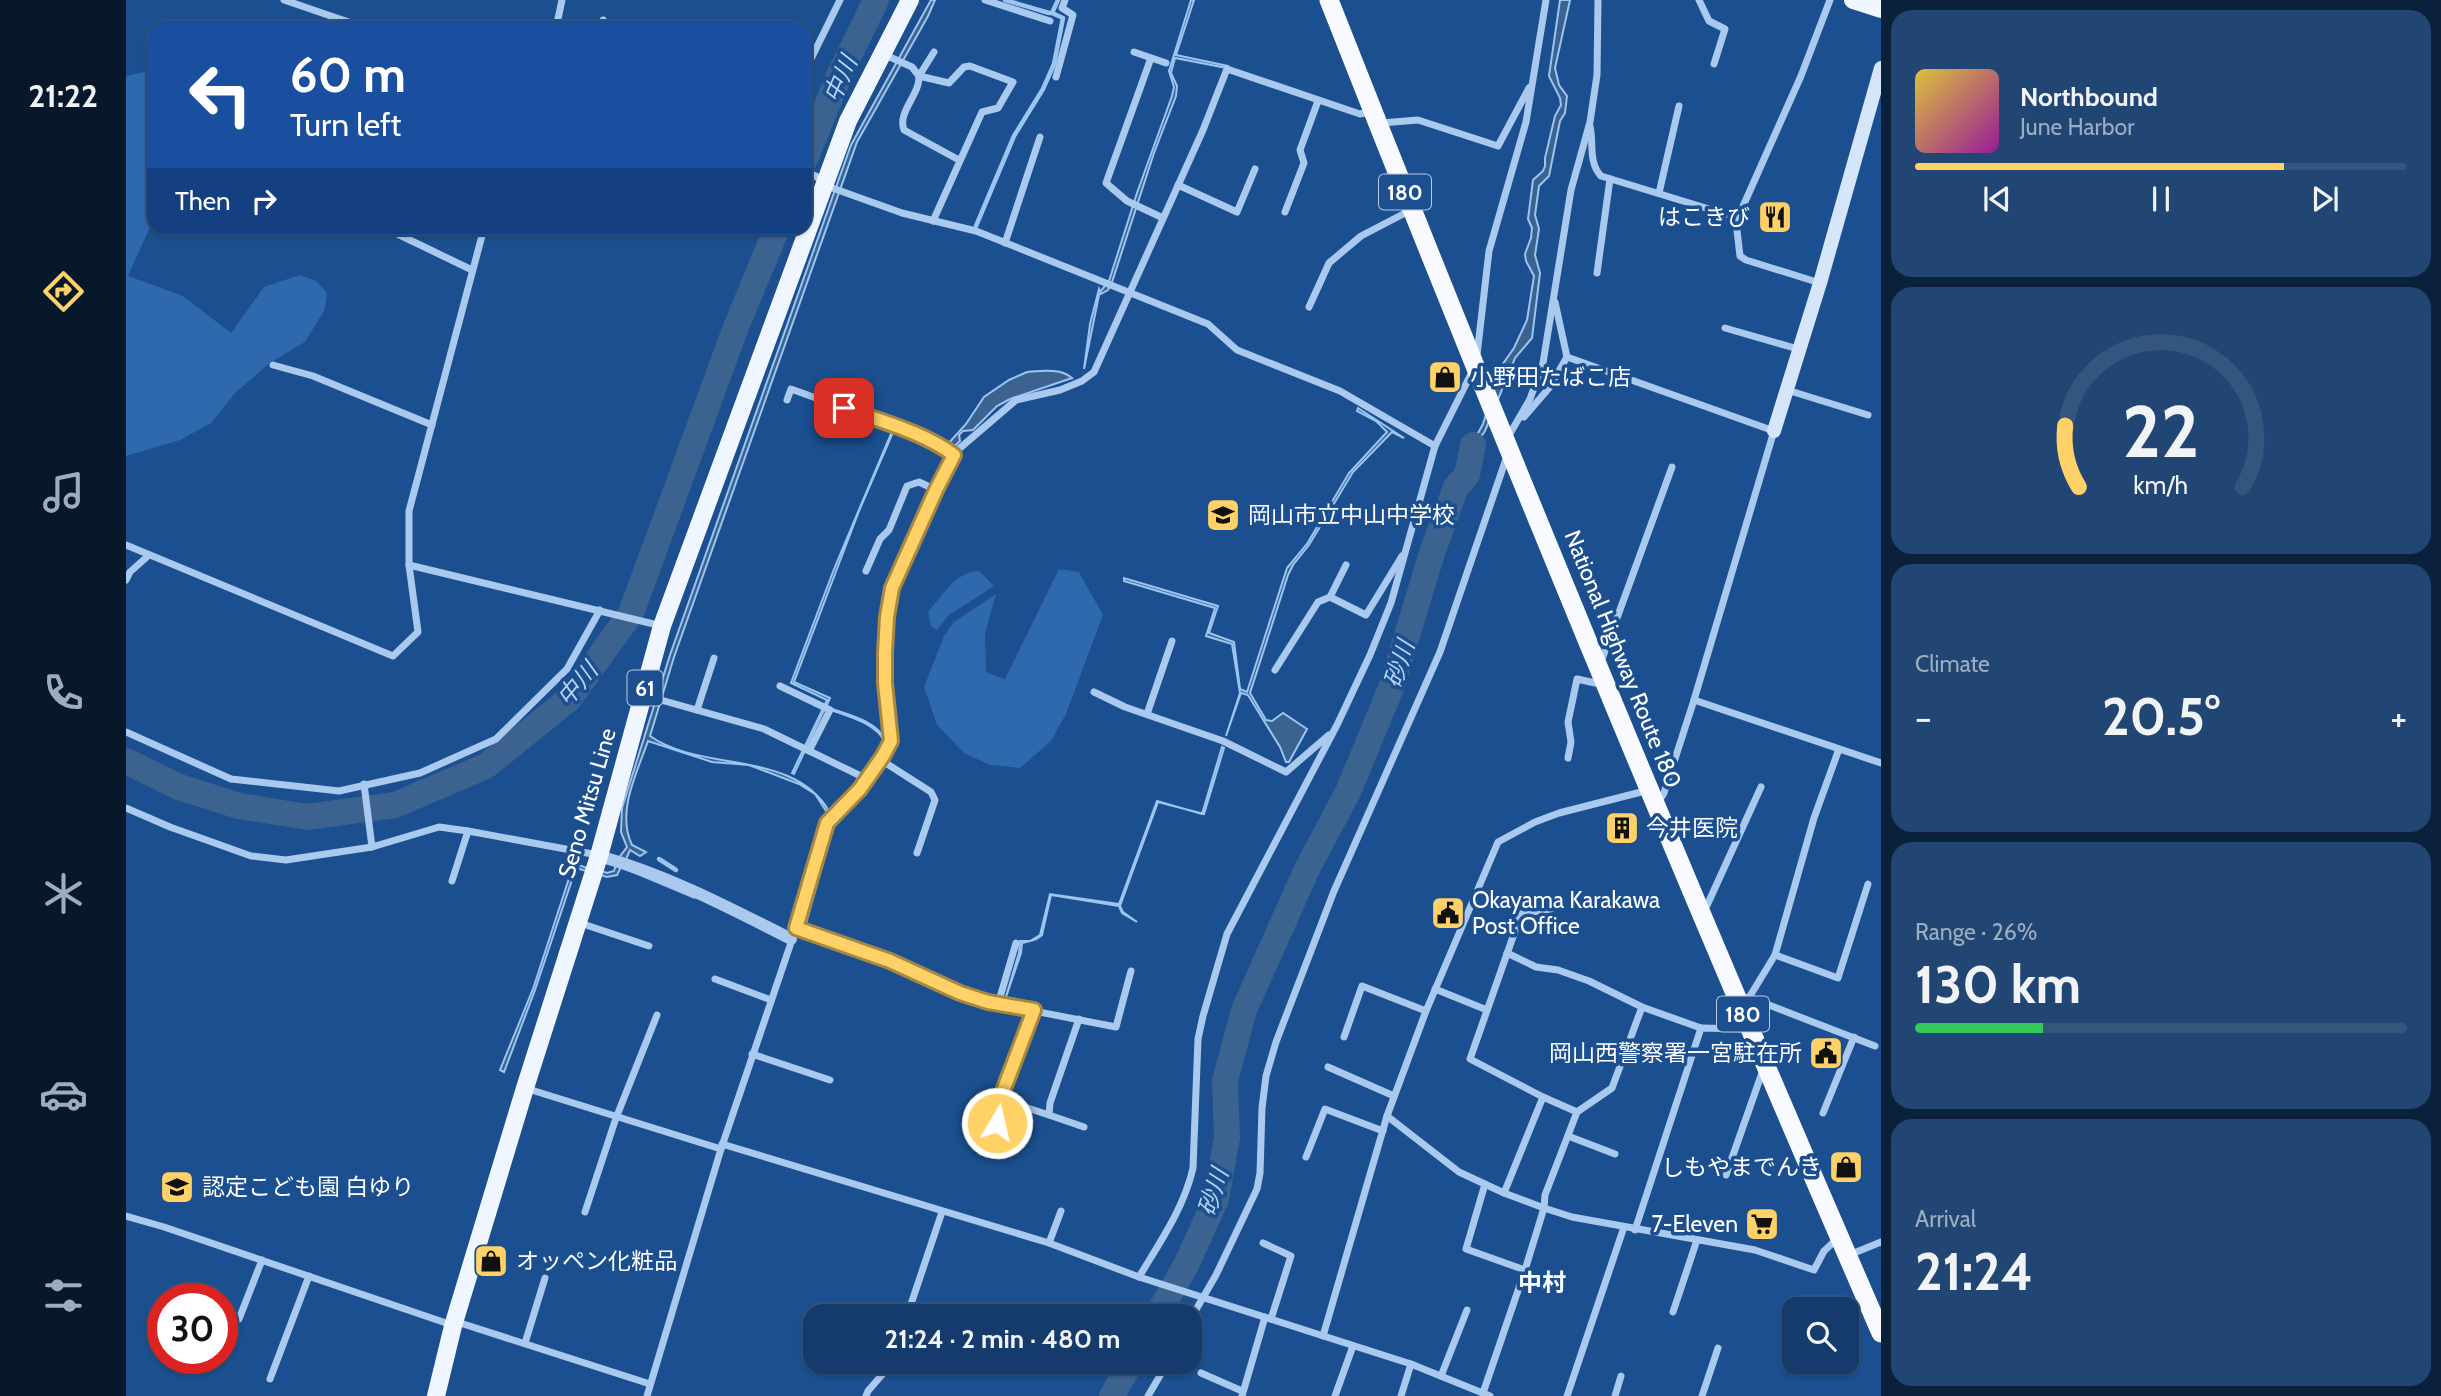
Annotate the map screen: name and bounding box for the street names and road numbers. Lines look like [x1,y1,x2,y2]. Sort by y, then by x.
road number: 180 [1379,174,1431,210]
street label: National Highway Route 180 [1558,526,1688,792]
road number: 61 [628,670,662,706]
street label: Seno Mitsu Line [552,725,622,881]
road number: 180 [1717,996,1769,1032]

